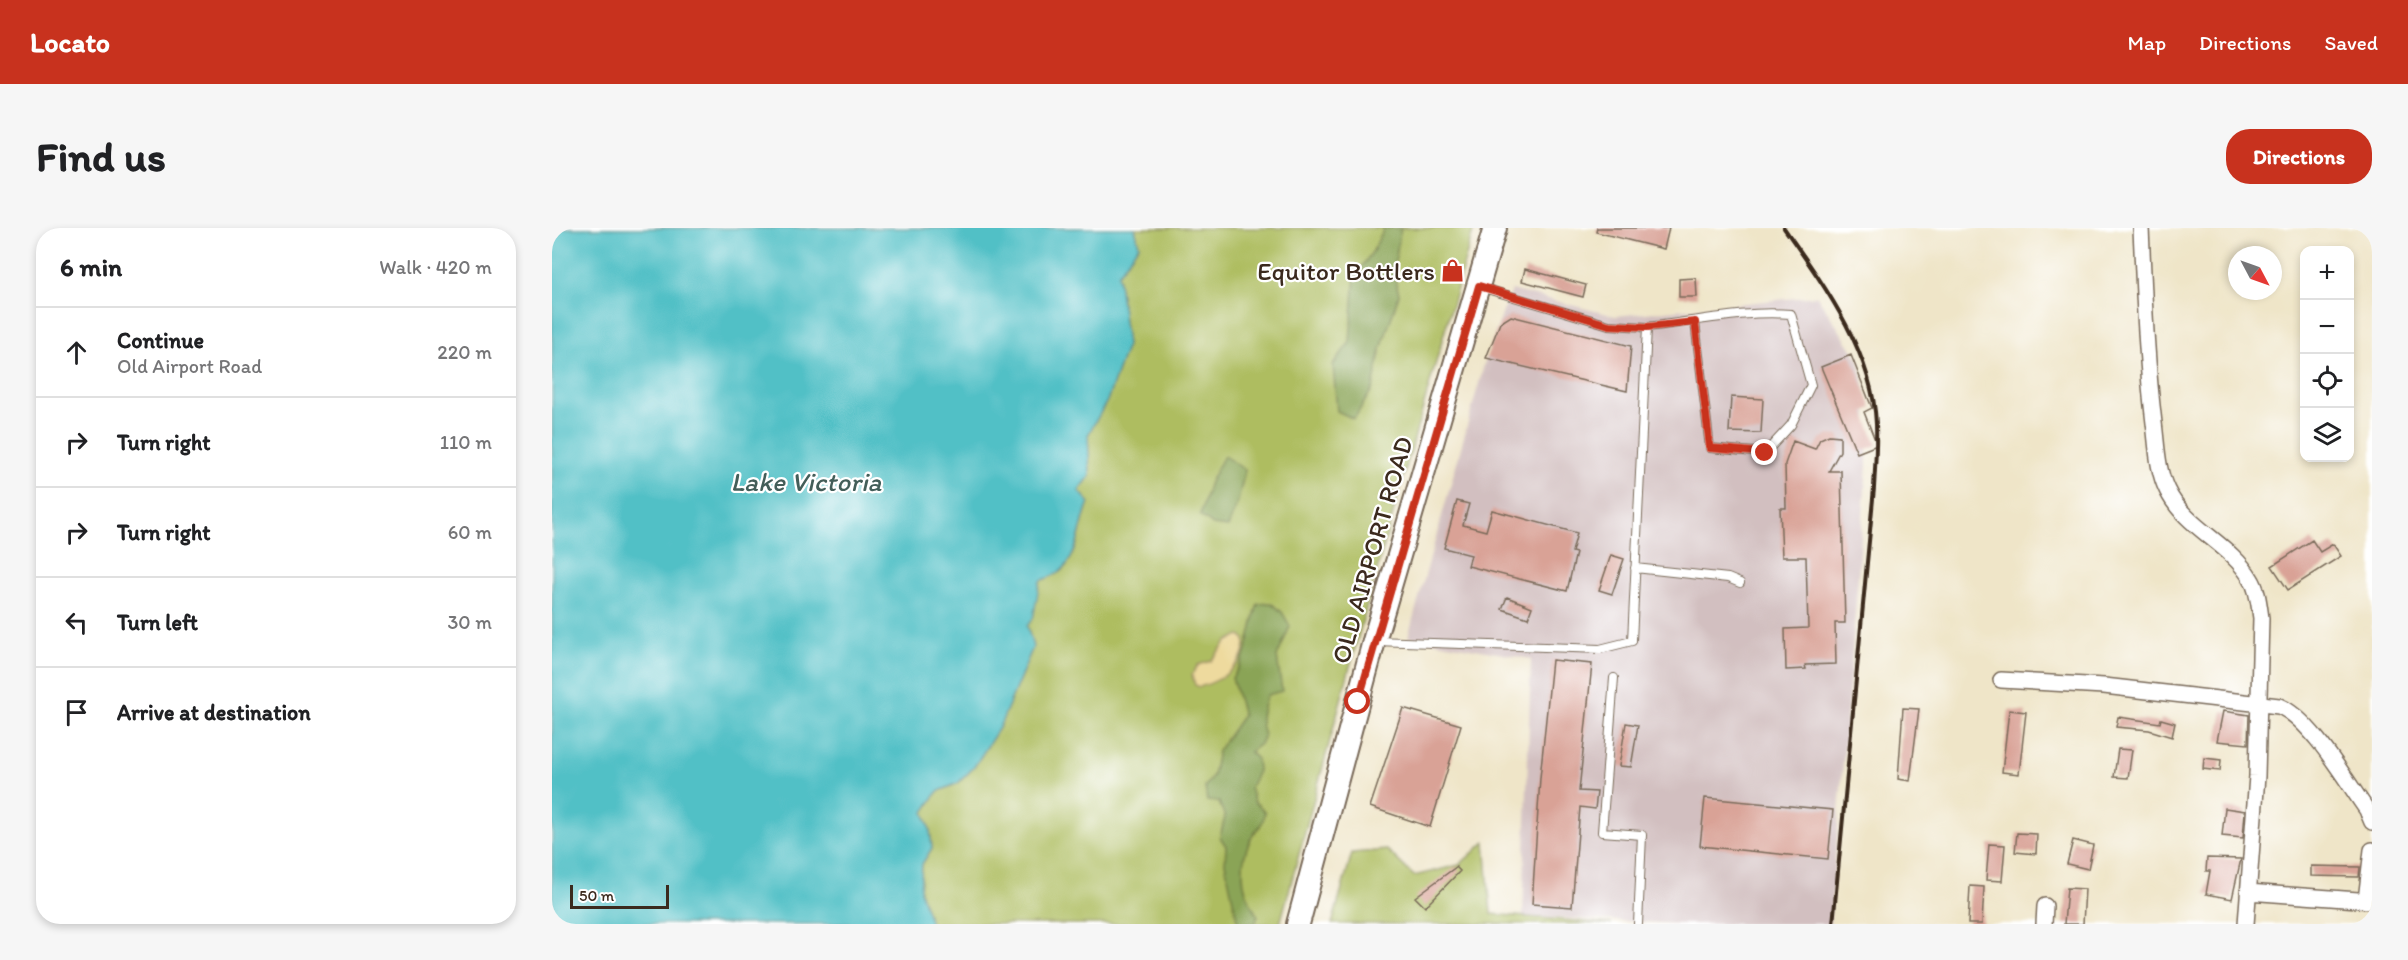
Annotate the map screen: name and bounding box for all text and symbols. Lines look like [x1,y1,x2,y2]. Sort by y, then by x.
text: Locato [30,25,110,59]
text: Map [2128,30,2166,55]
text: Directions [2199,30,2291,55]
text: Saved [2324,30,2378,55]
button: Directions [2226,129,2372,184]
text: Find us [36,131,166,182]
north arrow [2228,246,2282,300]
map controls [2300,246,2354,462]
button: + [2300,246,2354,300]
text: 6 min [60,251,122,283]
text: Walk · 420 m [379,255,492,279]
place label: Equitor Bottlers [1257,255,1435,287]
shop icon: Equitor Bottlers [1440,258,1466,284]
button: − [2300,300,2354,354]
text: Continue [117,327,204,354]
icon: ahead [60,336,93,369]
text: 220 m [437,340,492,364]
text: Old Airport Road [117,354,262,378]
button: locate [2300,354,2354,408]
button: layers [2300,408,2354,462]
icon: right [60,426,93,459]
text: Turn right [117,429,211,456]
text: 110 m [440,430,492,454]
street label: OLD AIRPORT ROAD [1324,433,1420,667]
route end [1751,439,1777,465]
water label: Lake Victoria [730,465,883,498]
icon: right [60,516,93,549]
text: Turn right [117,519,211,546]
text: 60 m [448,520,492,544]
icon: left [60,606,93,639]
text: Turn left [117,609,198,636]
text: 30 m [447,610,492,634]
route start [1344,688,1370,714]
icon: arrive [60,696,93,729]
text: Arrive at destination [117,699,311,726]
scale bar [570,882,669,910]
text: 50 m [579,886,614,905]

